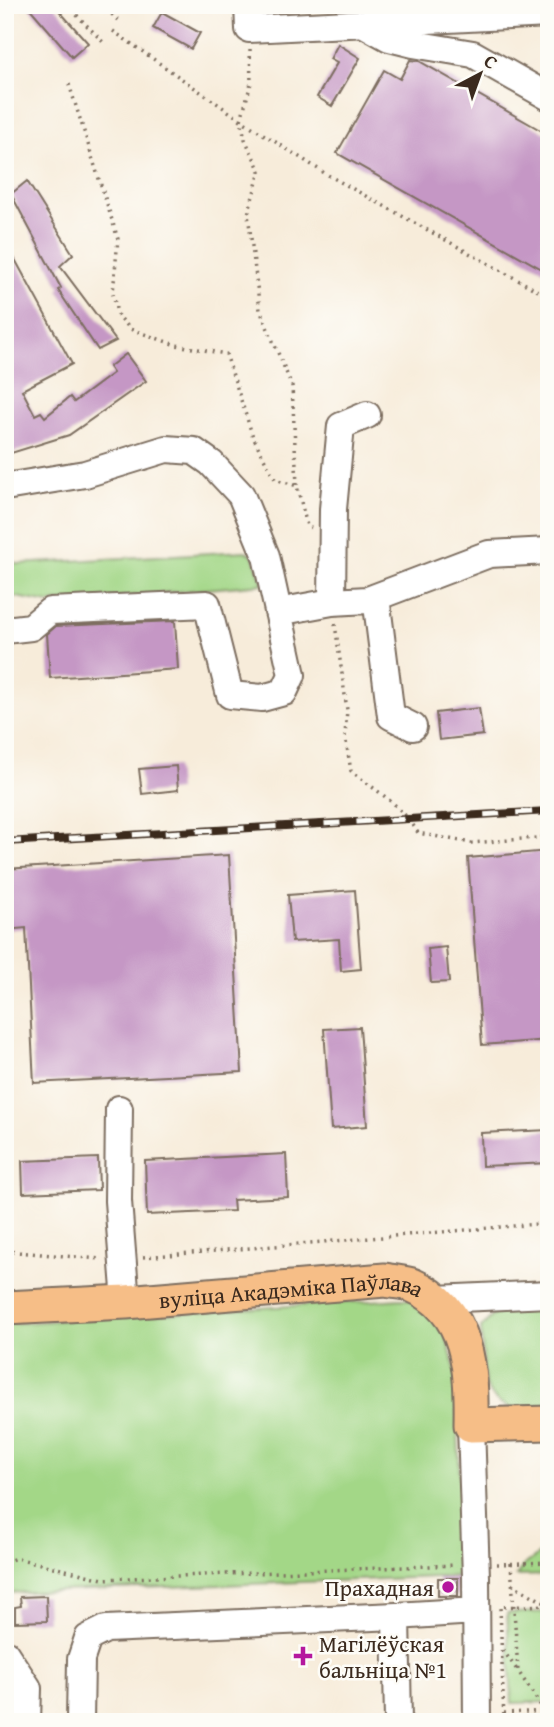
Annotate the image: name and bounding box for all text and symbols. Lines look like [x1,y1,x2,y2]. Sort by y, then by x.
north arrow [446,38,516,108]
text: С [478,47,505,75]
street label: вуліца Акадэміка Паўлава [157,1263,430,1316]
place label: Прахадная [325,1571,434,1604]
marker: Прахадная [440,1579,456,1595]
place label: Магілёўская бальніца №1 [319,1627,447,1686]
marker: Магілёўская бальніца №1 [293,1646,313,1666]

